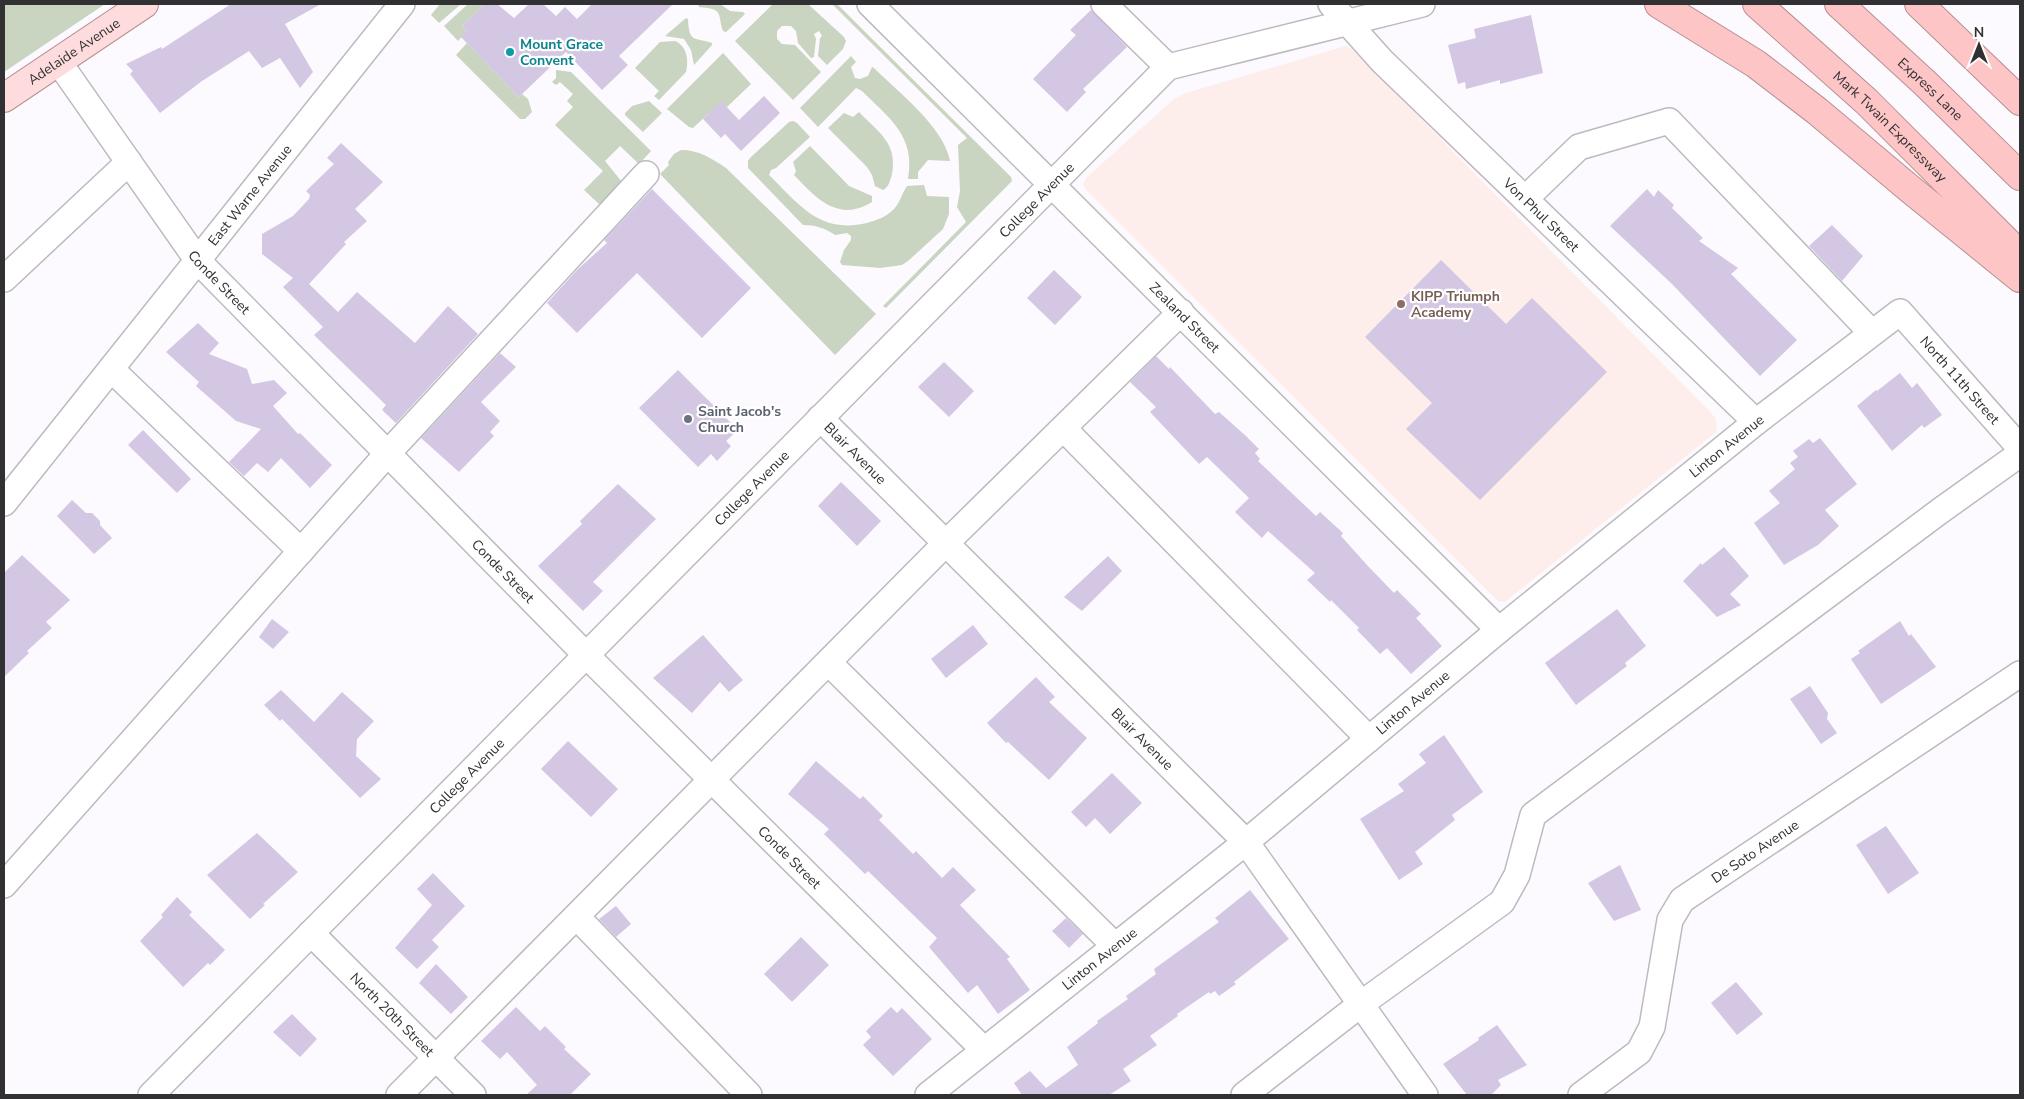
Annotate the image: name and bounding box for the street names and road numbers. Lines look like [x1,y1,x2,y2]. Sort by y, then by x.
street label: Adelaide Avenue [24,13,124,89]
street label: Express Lane [1894,53,1967,125]
street label: Mark Twain Expressway [1829,67,1952,187]
street label: East Warne Avenue [203,140,296,250]
street label: College Avenue [995,158,1078,242]
street label: Von Phul Street [1498,173,1584,256]
street label: Conde Street [184,246,255,318]
street label: Zealand Street [1145,278,1224,357]
street label: North 11th Street [1916,332,2004,428]
street label: Linton Avenue [1685,410,1768,482]
street label: Blair Avenue [820,418,891,488]
street label: College Avenue [710,446,793,530]
street label: Conde Street [468,535,539,607]
street label: Linton Avenue [1372,666,1454,739]
street label: Blair Avenue [1107,704,1178,774]
street label: College Avenue [425,734,508,818]
street label: De Soto Avenue [1707,815,1803,887]
street label: Conde Street [754,821,826,893]
street label: Linton Avenue [1058,923,1141,994]
street label: North 20th Street [346,968,439,1061]

